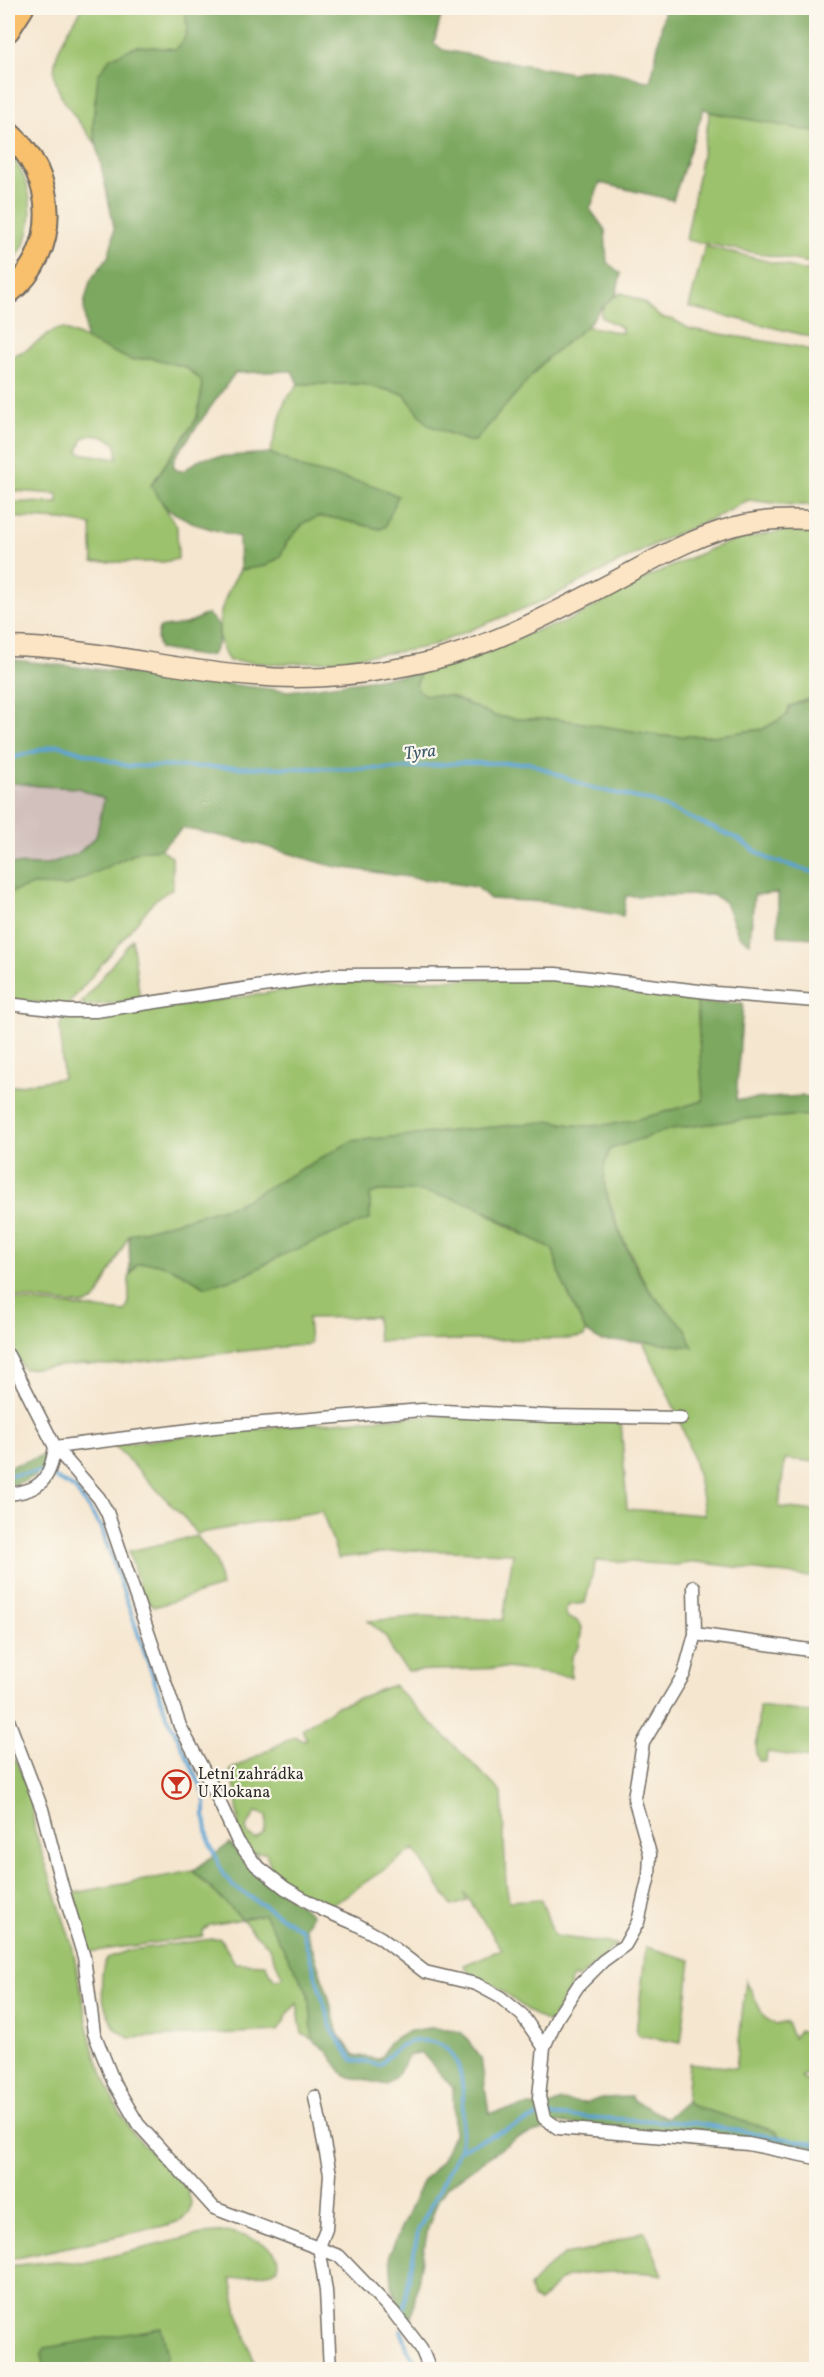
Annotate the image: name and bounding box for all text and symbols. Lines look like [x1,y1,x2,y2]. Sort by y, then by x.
water label: Tyra [403,739,437,767]
place label: Letní zahrádka U Klokana [198,1764,304,1804]
bar icon: Letní zahrádka U Klokana [161,1768,193,1800]

